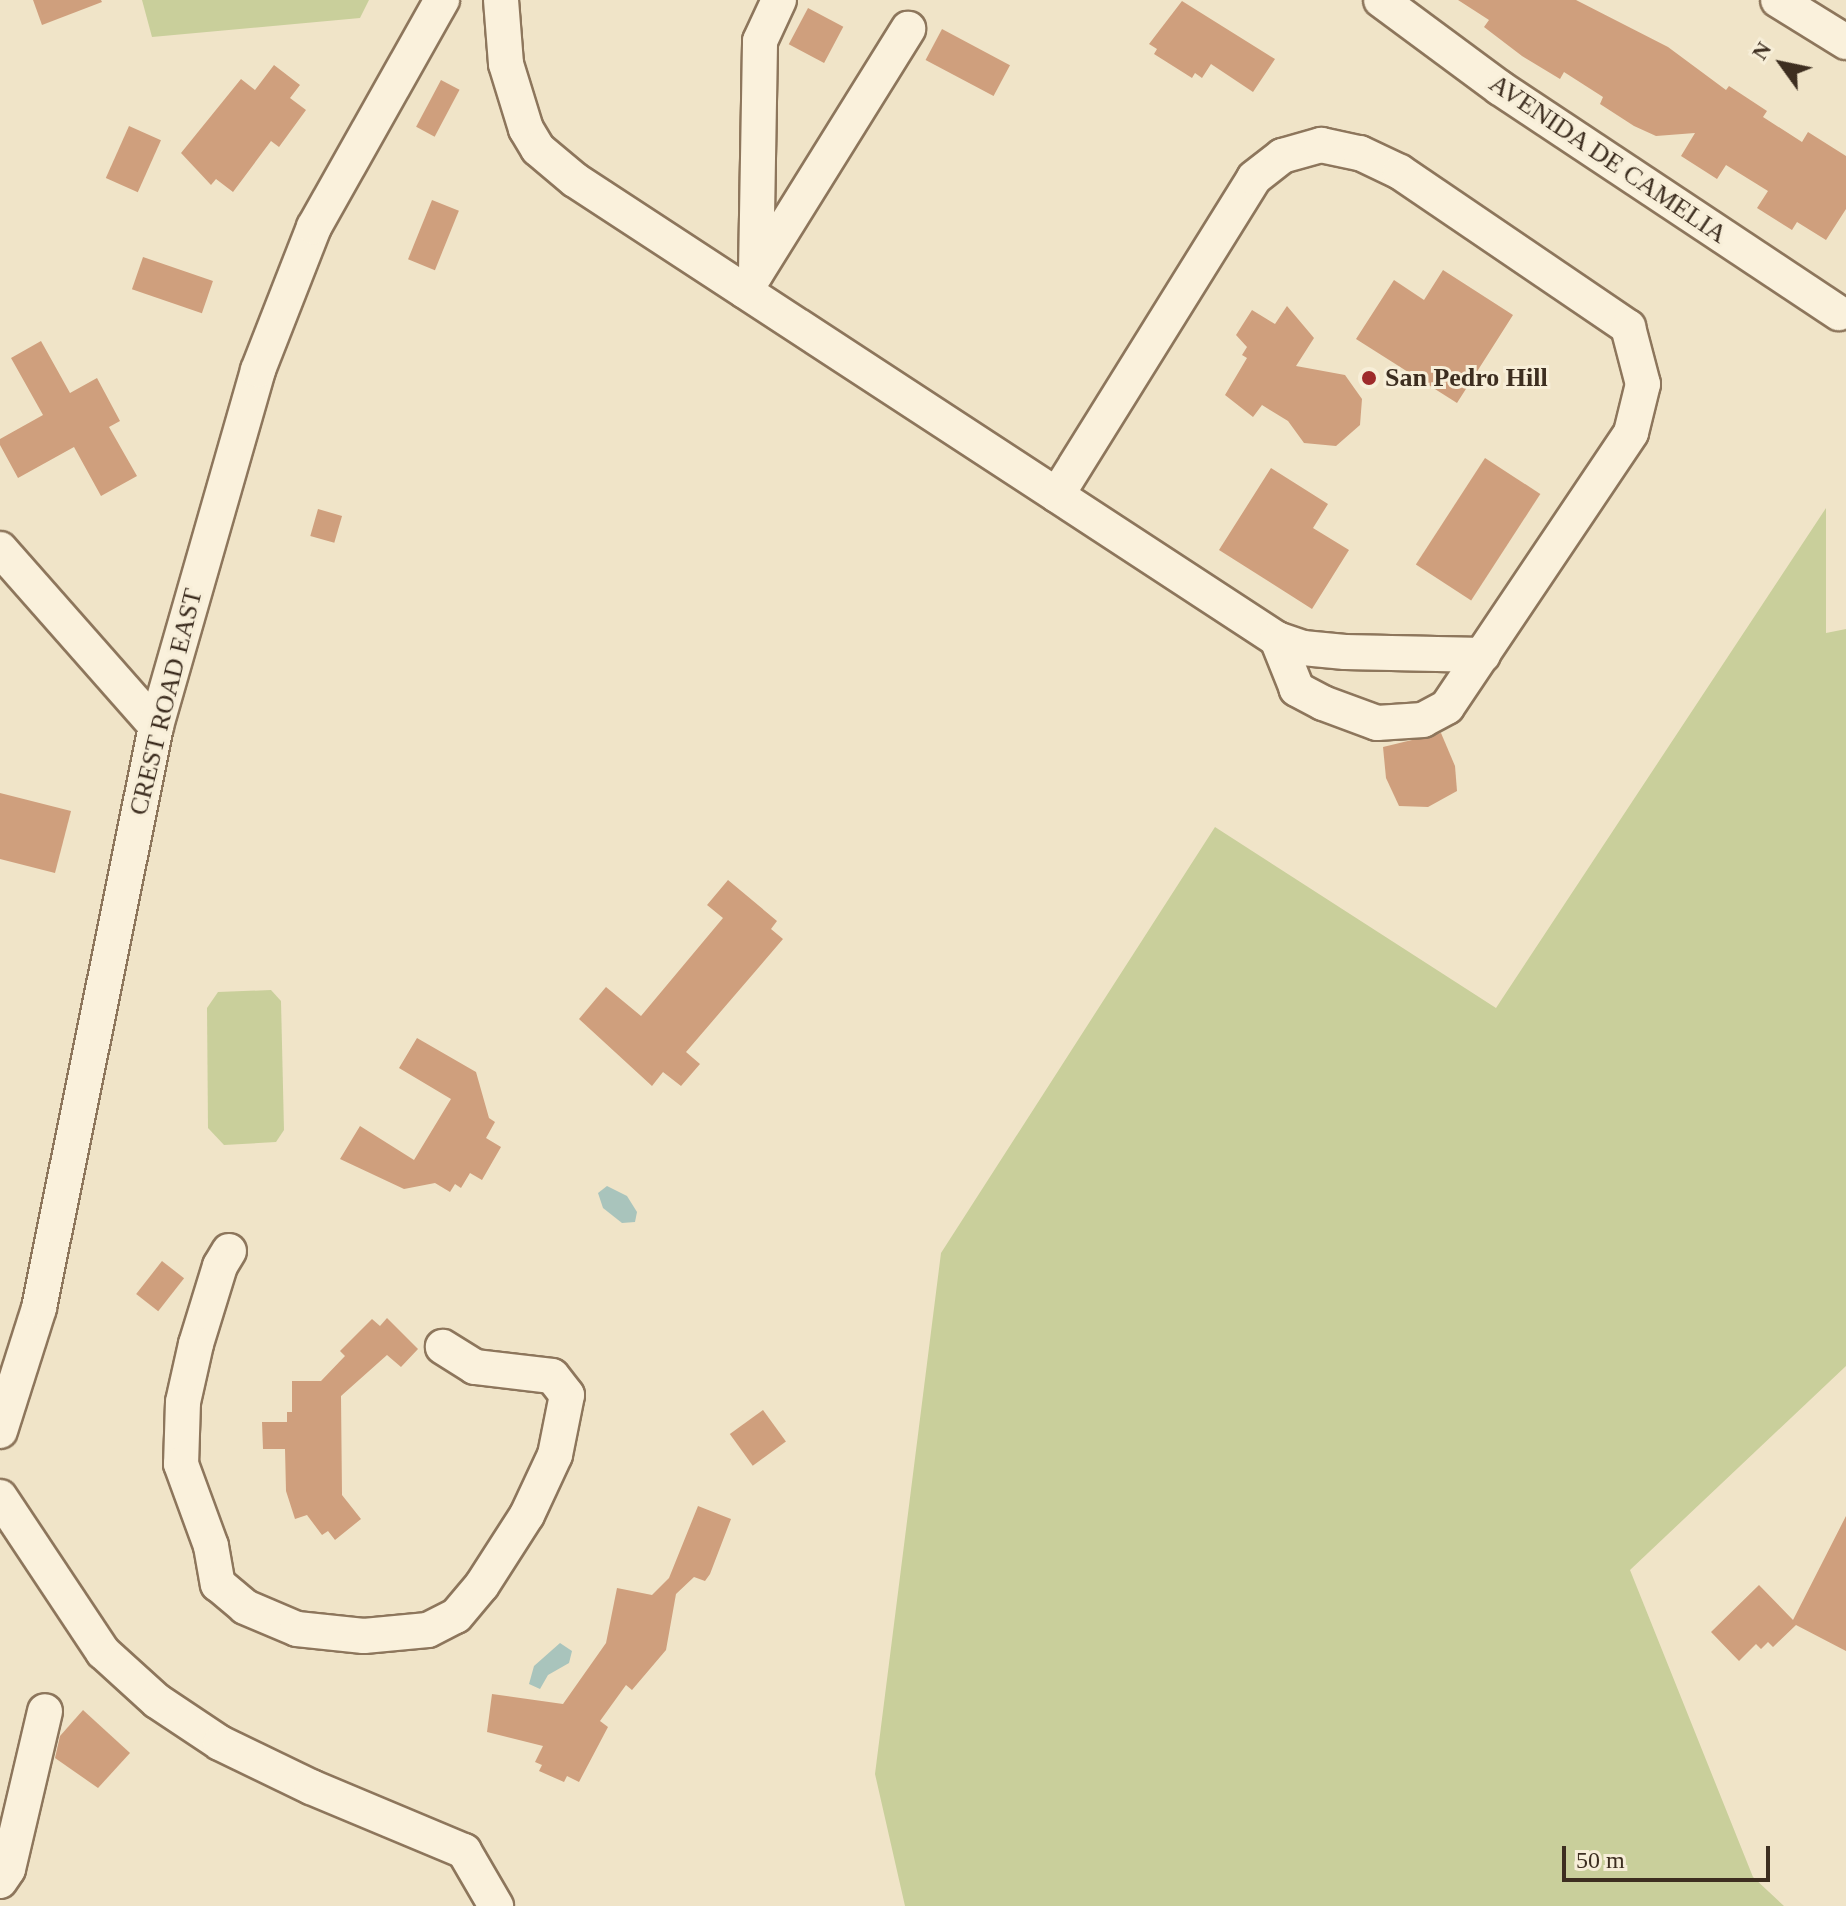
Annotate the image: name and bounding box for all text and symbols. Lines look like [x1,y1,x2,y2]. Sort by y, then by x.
north arrow [1742,24,1822,104]
text: N [1747,37,1776,64]
street label: AVENIDA DE CAMELIA [1483,67,1733,251]
place label: San Pedro Hill [1385,362,1548,394]
marker: San Pedro Hill [1360,369,1378,387]
street label: CREST ROAD EAST [123,585,209,819]
scale bar [1566,1830,1774,1880]
text: 50 m [1576,1847,1625,1873]

